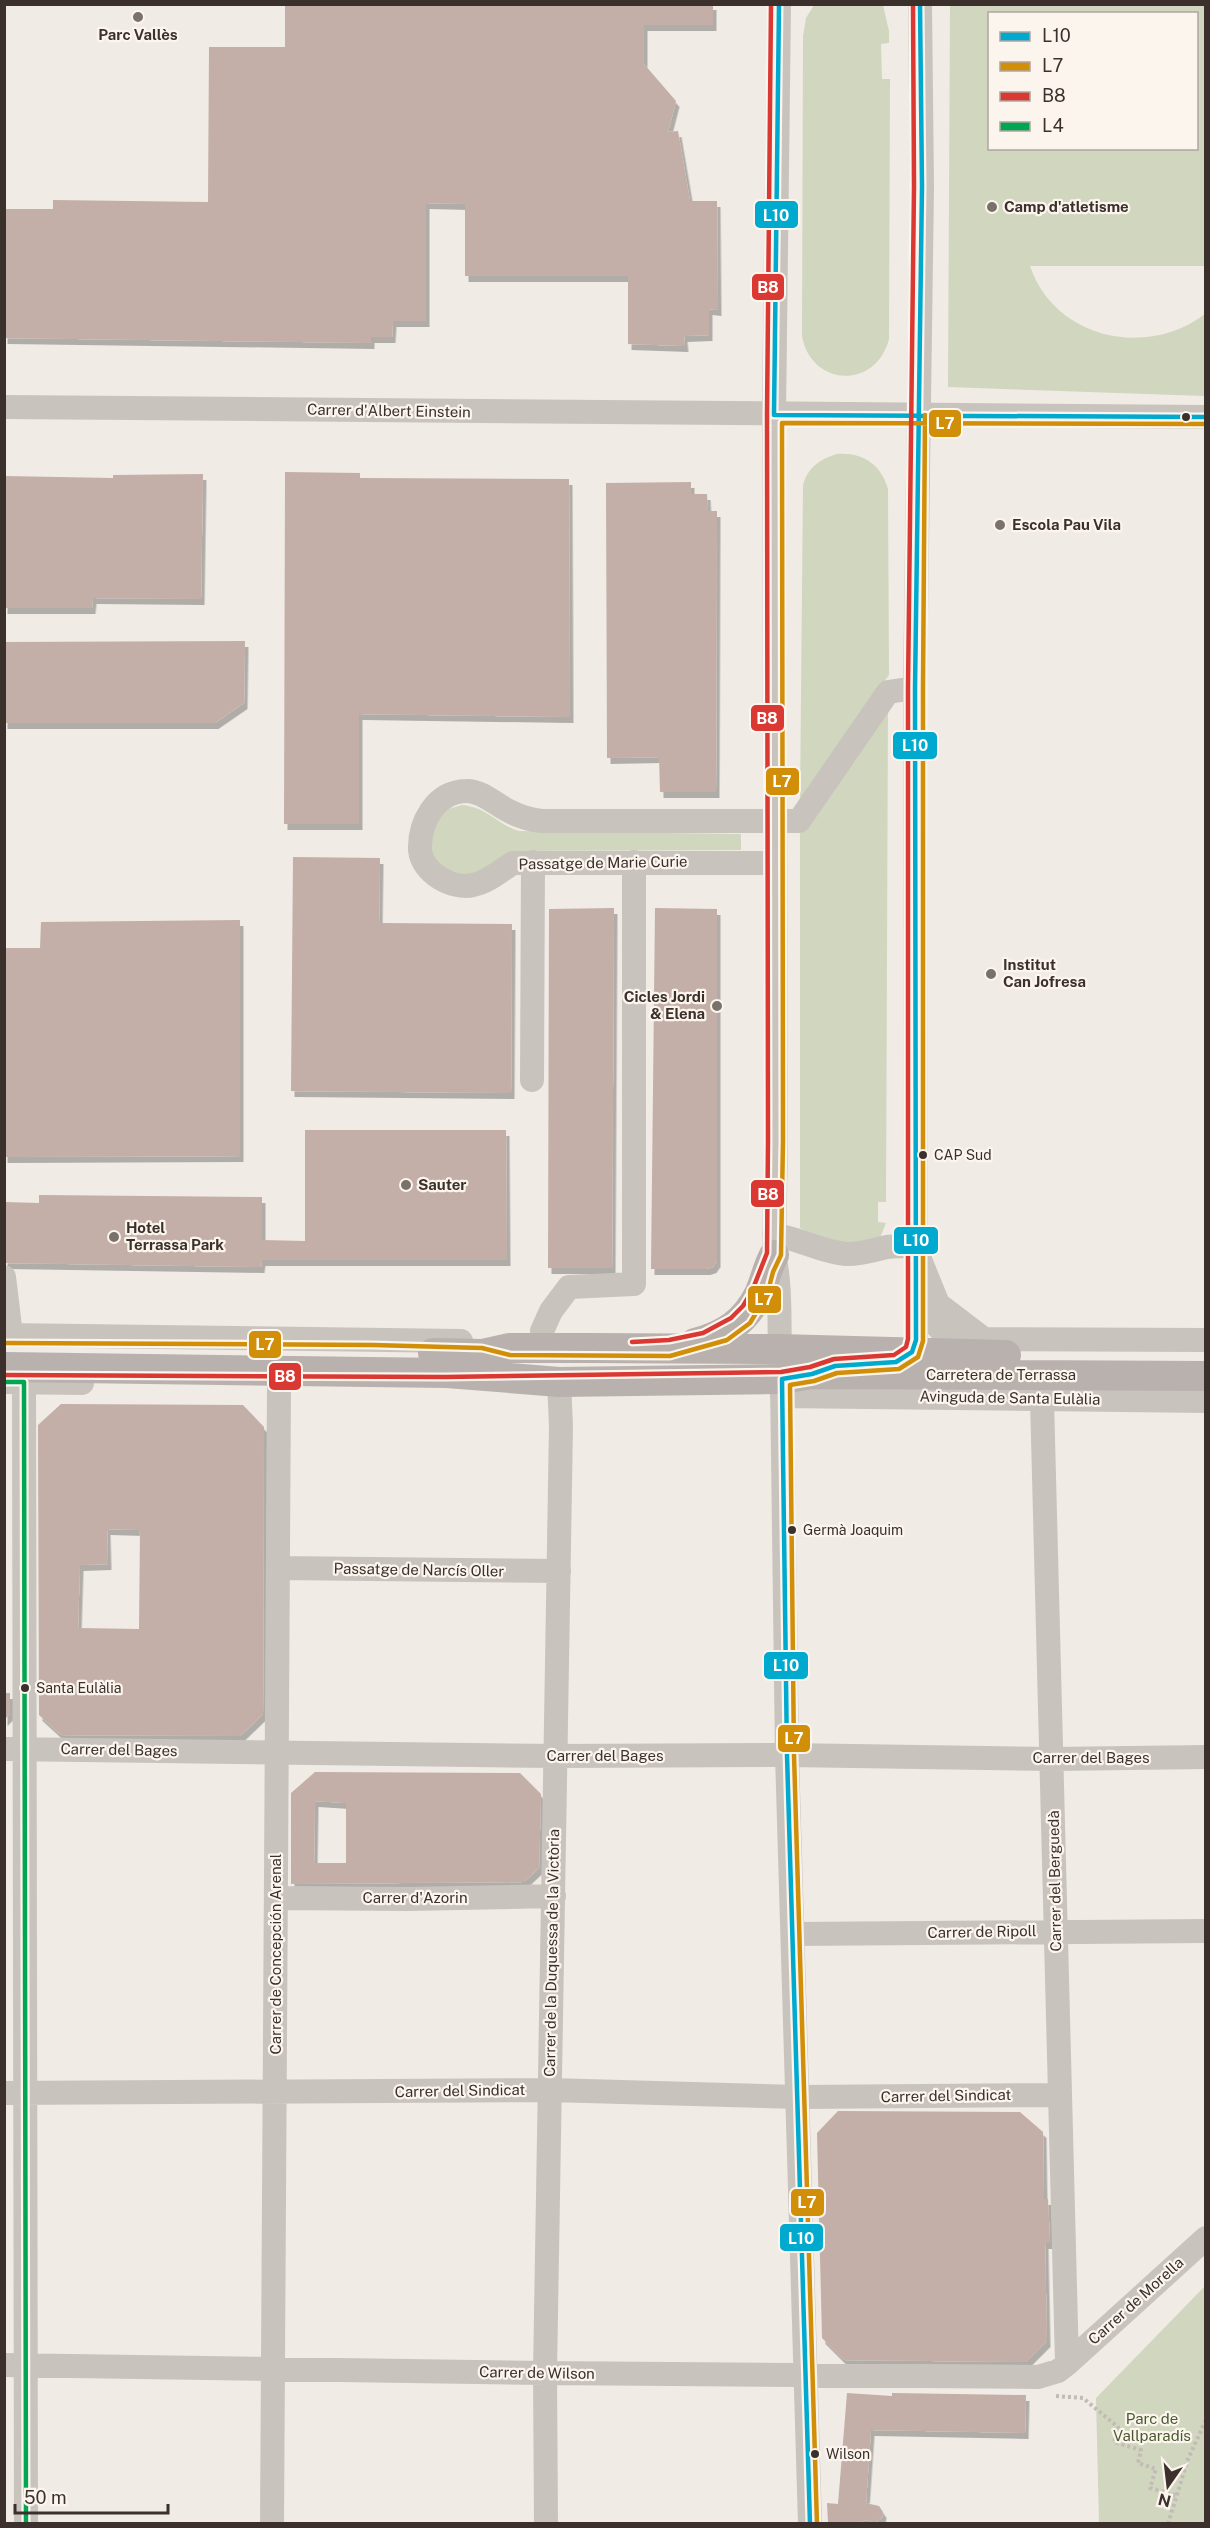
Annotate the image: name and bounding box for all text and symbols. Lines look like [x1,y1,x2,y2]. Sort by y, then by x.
marker: Parc Vallès [131,10,145,24]
legend [988,12,1198,150]
text: L10 [1042,25,1071,46]
place label: Parc Vallès [98,26,178,43]
text: L7 [1042,55,1063,76]
text: B8 [1042,85,1066,106]
text: L4 [1042,115,1064,136]
place label: Camp d'atletisme [1004,198,1129,215]
line badge: L10 [754,200,799,229]
marker: Camp d'atletisme [985,200,999,214]
text: L10 [763,206,789,225]
line badge: B8 [751,273,785,301]
text: B8 [757,278,779,297]
street label: Carrer d'Albert Einstein [307,401,471,420]
line badge: L7 [928,409,962,438]
unlabelled marker [1180,411,1192,423]
text: L7 [935,414,955,433]
place label: Escola Pau Vila [1012,516,1121,533]
marker: Escola Pau Vila [993,518,1007,532]
line badge: B8 [750,704,785,732]
text: B8 [756,709,778,728]
line badge: L10 [892,731,938,760]
text: L10 [902,736,928,755]
line badge: L7 [765,767,800,796]
text: L7 [772,772,792,791]
street label: Passatge de Marie Curie [518,853,688,872]
place label: Institut Can Jofresa [1003,956,1086,990]
marker: Institut Can Jofresa [984,967,998,981]
place label: Cicles Jordi & Elena [624,988,705,1022]
marker: Cicles Jordi & Elena [710,999,724,1013]
place label: CAP Sud [934,1147,992,1163]
marker: CAP Sud [917,1149,929,1161]
place label: Sauter [418,1176,467,1193]
marker: Sauter [399,1178,413,1192]
line badge: B8 [750,1179,785,1208]
text: B8 [757,1185,779,1204]
place label: Hotel Terrassa Park [126,1219,224,1253]
line badge: L10 [893,1226,939,1255]
marker: Hotel Terrassa Park [107,1230,121,1244]
text: L10 [903,1231,929,1250]
line badge: L7 [747,1285,782,1314]
text: L7 [754,1290,774,1309]
line badge: L7 [248,1330,282,1359]
text: L7 [255,1335,275,1354]
line badge: B8 [268,1362,302,1391]
street label: Carretera de Terrassa [926,1366,1076,1383]
text: B8 [274,1367,296,1386]
street label: Avinguda de Santa Eulàlia [919,1387,1101,1408]
place label: Germà Joaquim [803,1522,903,1538]
marker: Germà Joaquim [786,1524,798,1536]
street label: Passatge de Narcís Oller [334,1560,505,1579]
line badge: L10 [763,1651,809,1680]
text: L10 [773,1656,799,1675]
place label: Santa Eulàlia [36,1680,122,1696]
marker: Santa Eulàlia [19,1682,31,1694]
line badge: L7 [777,1724,811,1753]
text: L7 [784,1729,804,1748]
street label: Carrer del Bages [60,1740,178,1759]
street label: Carrer del Bages [546,1747,664,1764]
street label: Carrer del Bages [1032,1749,1150,1766]
street label: Carrer del Berguedà [1045,1810,1064,1952]
street label: Carrer de la Duquessa de la Victòria [541,1829,562,2077]
street label: Carrer de Concepción Arenal [267,1854,284,2054]
street label: Carrer d'Azorin [362,1889,468,1906]
street label: Carrer de Ripoll [927,1922,1037,1941]
street label: Carrer del Sindicat [394,2081,526,2100]
street label: Carrer del Sindicat [880,2086,1012,2105]
line badge: L7 [790,2188,825,2217]
text: L7 [797,2193,817,2212]
line badge: L10 [779,2223,824,2252]
text: L10 [788,2229,814,2248]
street label: Carrer de Morella [1085,2254,1187,2348]
street label: Carrer de Wilson [479,2363,595,2382]
park label: Parc de Vallparadís [1113,2410,1191,2444]
place label: Wilson [826,2446,870,2462]
marker: Wilson [809,2448,821,2460]
north arrow [1138,2456,1198,2516]
scale bar [15,2477,168,2515]
text: 50 m [24,2487,67,2508]
text: N [1156,2489,1173,2511]

